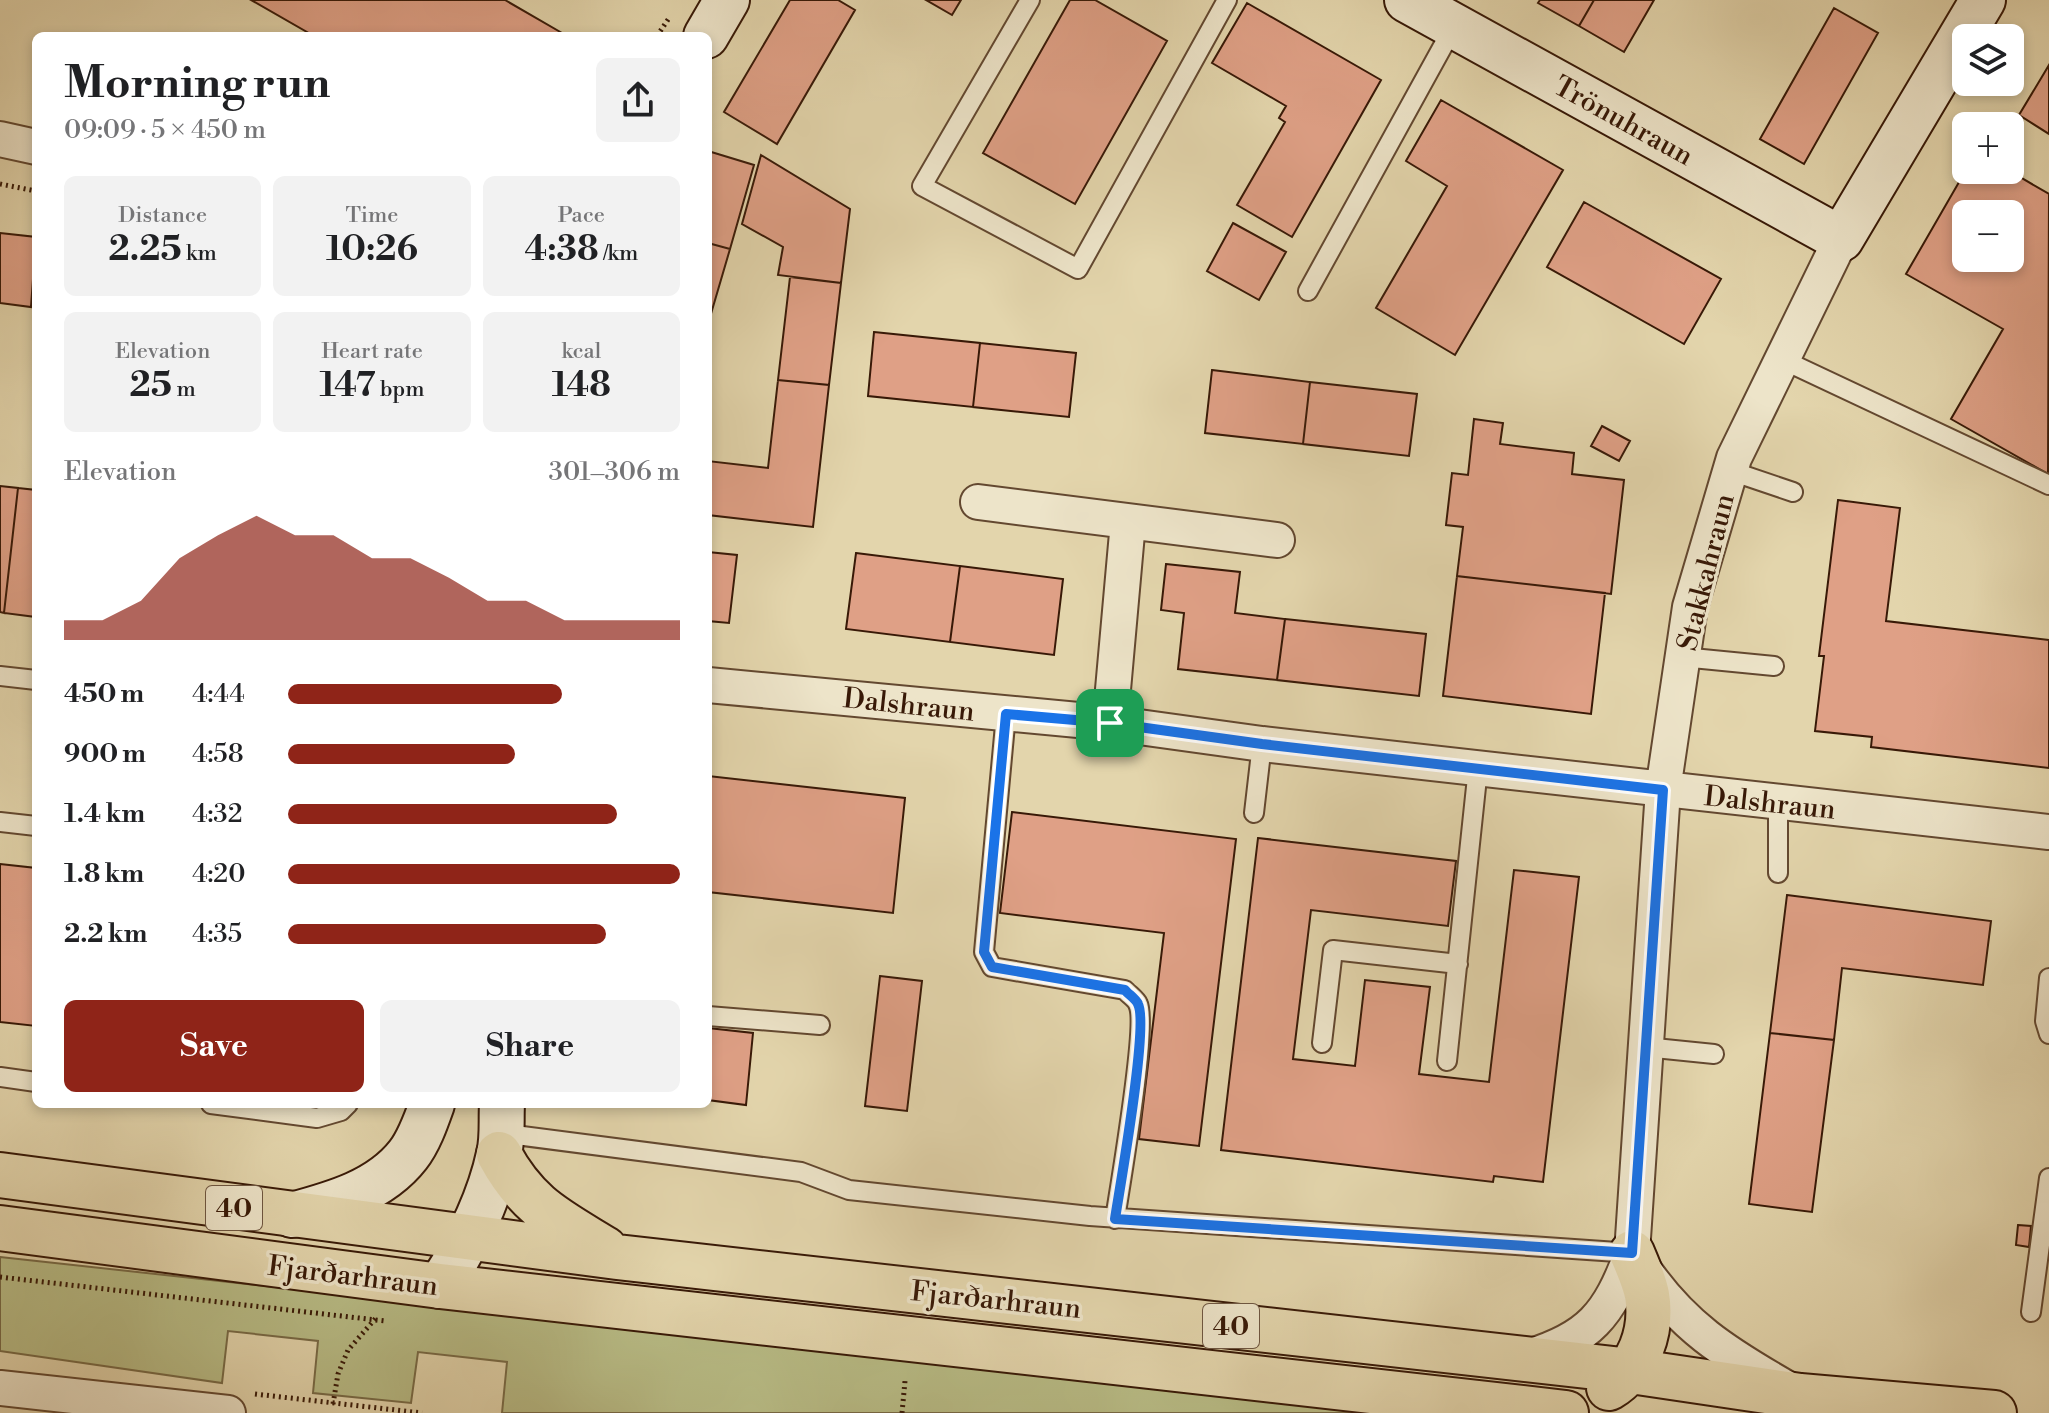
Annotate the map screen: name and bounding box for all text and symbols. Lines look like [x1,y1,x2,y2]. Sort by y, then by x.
map controls [1952,24,2024,272]
button: layers [1952,24,2024,96]
text: Morning run [64,56,330,111]
button: share [596,58,680,142]
street label: Trönuhraun [1547,69,1699,174]
button: + [1952,112,2024,184]
text: 09:09 · 5 × 450 m [64,114,266,146]
button: − [1952,200,2024,272]
text: Distance [118,202,207,229]
text: Time [346,202,398,229]
text: Pace [558,202,605,229]
text: 2.25 [109,229,181,271]
text: 10:26 [326,229,418,271]
text: 4:38 [524,229,599,271]
text: km [181,240,217,267]
text: /km [599,240,638,267]
text: Elevation [115,338,210,365]
text: Heart rate [321,338,423,365]
text: kcal [561,338,601,365]
text: 25 [130,365,172,407]
text: 147 [319,365,376,407]
text: 148 [552,365,611,407]
text: m [172,376,196,403]
text: bpm [376,376,425,403]
text: Elevation [64,456,177,488]
text: 301–306 m [549,456,680,488]
street label: Stakkahraun [1670,490,1743,654]
text: 450 m [64,678,144,710]
text: 4:44 [192,678,245,710]
street label: Dalshraun [841,681,977,730]
pin [1076,689,1144,757]
icon: arrive [1088,701,1132,745]
text: 900 m [64,738,146,770]
text: 4:58 [192,738,244,770]
street label: Dalshraun [1702,779,1838,828]
text: 1.4 km [64,798,145,830]
text: 4:32 [192,798,243,830]
text: 1.8 km [64,858,144,890]
text: 4:20 [192,858,245,890]
text: 2.2 km [64,918,148,950]
text: 4:35 [192,918,242,950]
button: Save [64,1000,364,1092]
button: Share [380,1000,680,1092]
road number: 40 [206,1186,262,1230]
street label: Fjarðarhraun [266,1249,440,1304]
street label: Fjarðarhraun [909,1274,1083,1327]
road number: 40 [1203,1304,1259,1348]

